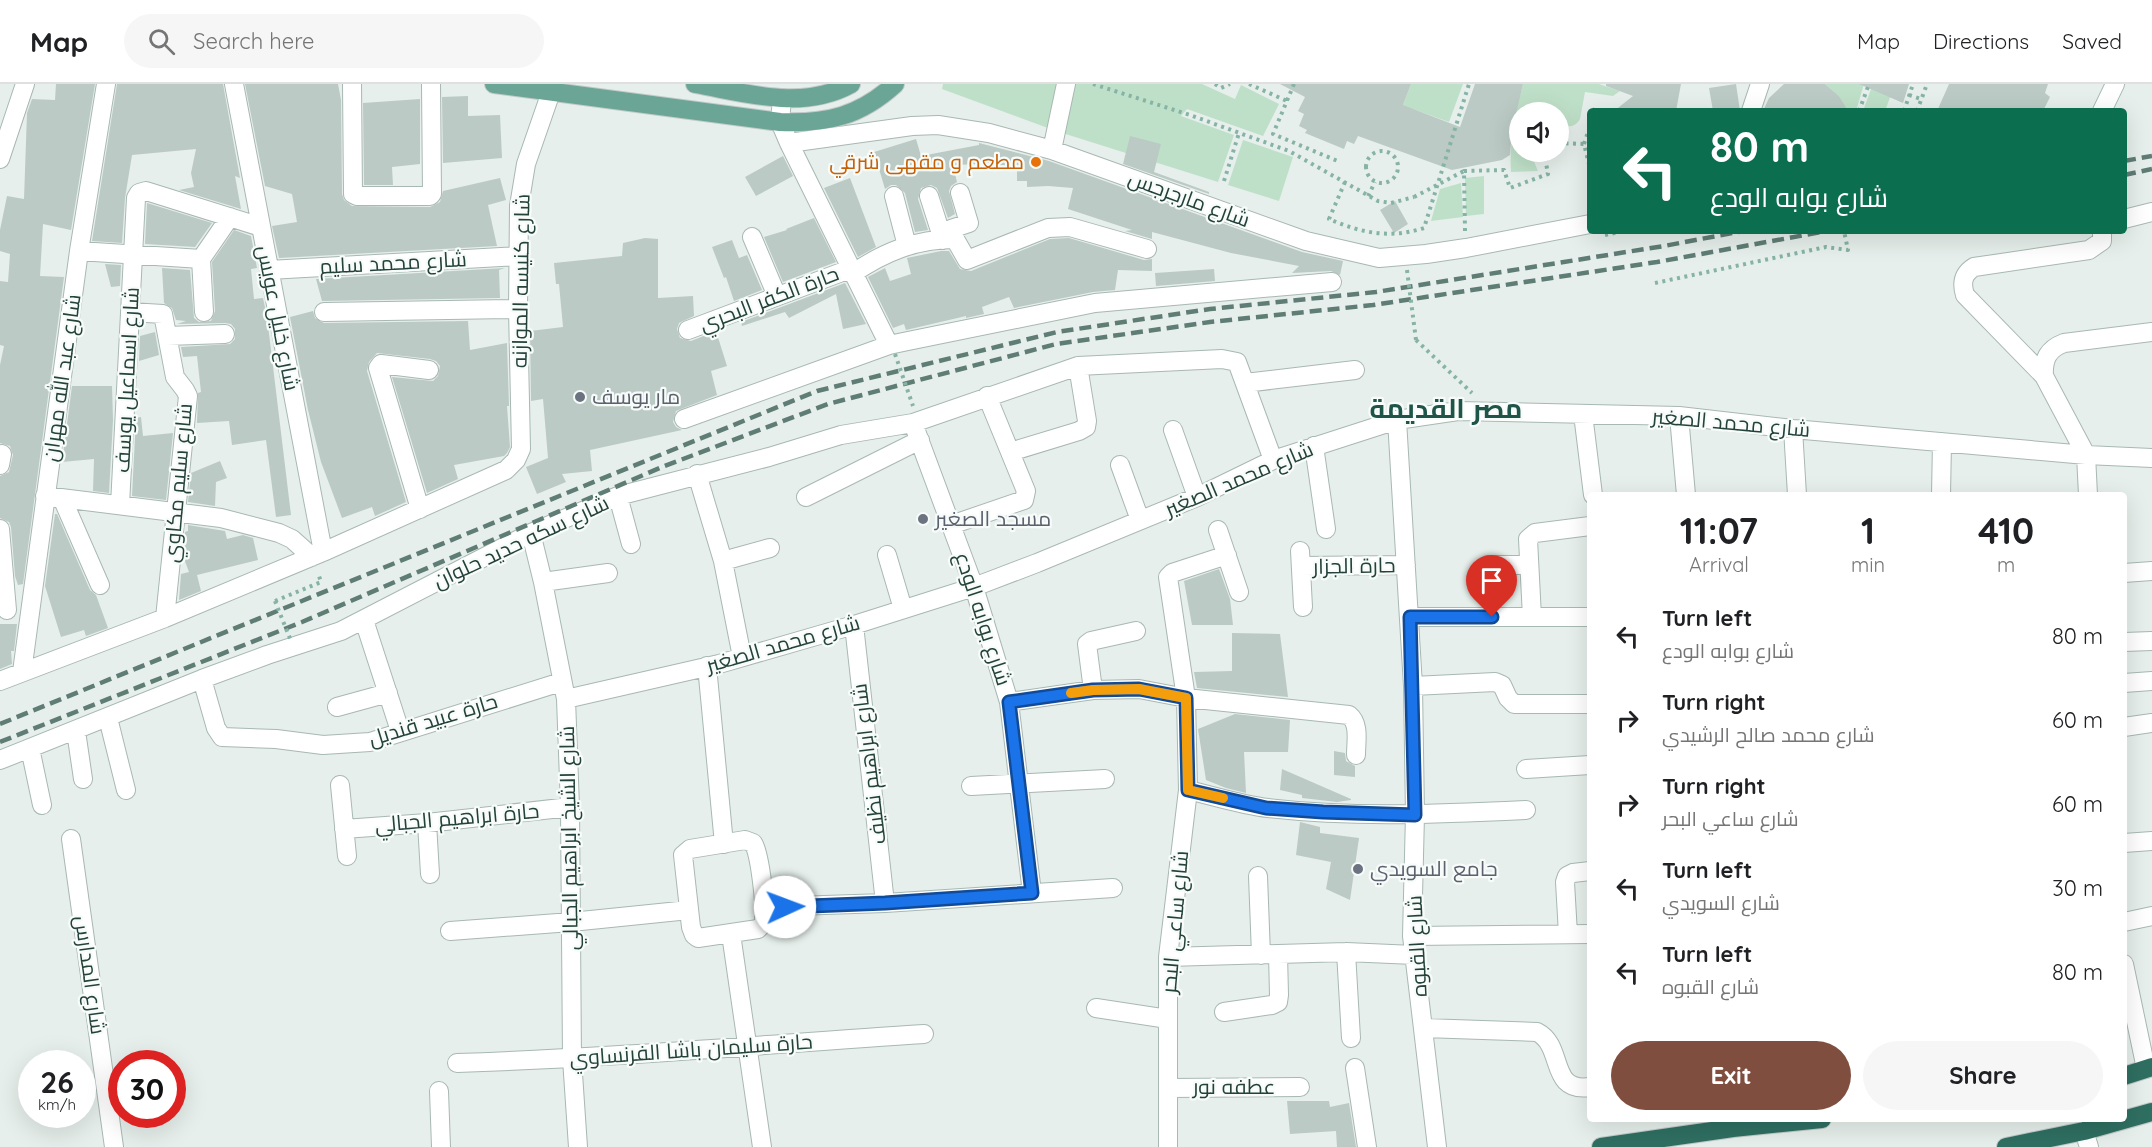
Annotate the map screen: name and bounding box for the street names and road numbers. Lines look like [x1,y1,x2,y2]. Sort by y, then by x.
street label: شارع مارجرجس [1124,164,1254,234]
street label: شارع كنيسه الموازنه [505,194,537,368]
street label: شارع خليل عويس [250,243,306,393]
street label: شارع محمد سليم [319,245,467,281]
street label: حارة الكفر البحري [695,260,844,340]
street label: شارع اسماعيل يوسف [108,286,146,474]
street label: شارع عبد الله مهران [36,292,88,464]
street label: شارع سليم مكاوي [157,402,201,564]
street label: شارع محمد الصغير [1650,402,1811,444]
street label: شارع محمد الصغير [1159,435,1318,523]
street label: شارع سكه حديد حلوان [429,489,613,595]
street label: شارع بوابه الودع [948,549,1018,689]
street label: حارة الجزار [1311,551,1396,579]
street label: شارع محمد الصغير [702,609,863,680]
street label: شارع ابراهيم نظيف [845,682,893,846]
street label: حارة عبيد قنديل [365,687,501,752]
street label: شارع الشيخ ابراهيم الجبالي [553,725,587,950]
street label: حارة ابراهيم الجبالي [374,797,541,841]
street label: شارع ساعي البحر [1155,849,1197,996]
street label: شارع القبوه [1400,894,1434,998]
street label: شارع المدارس [68,914,112,1036]
street label: حارة سليمان باشا الفرنساوي [568,1028,814,1074]
street label: عطفه نور [1192,1073,1275,1099]

